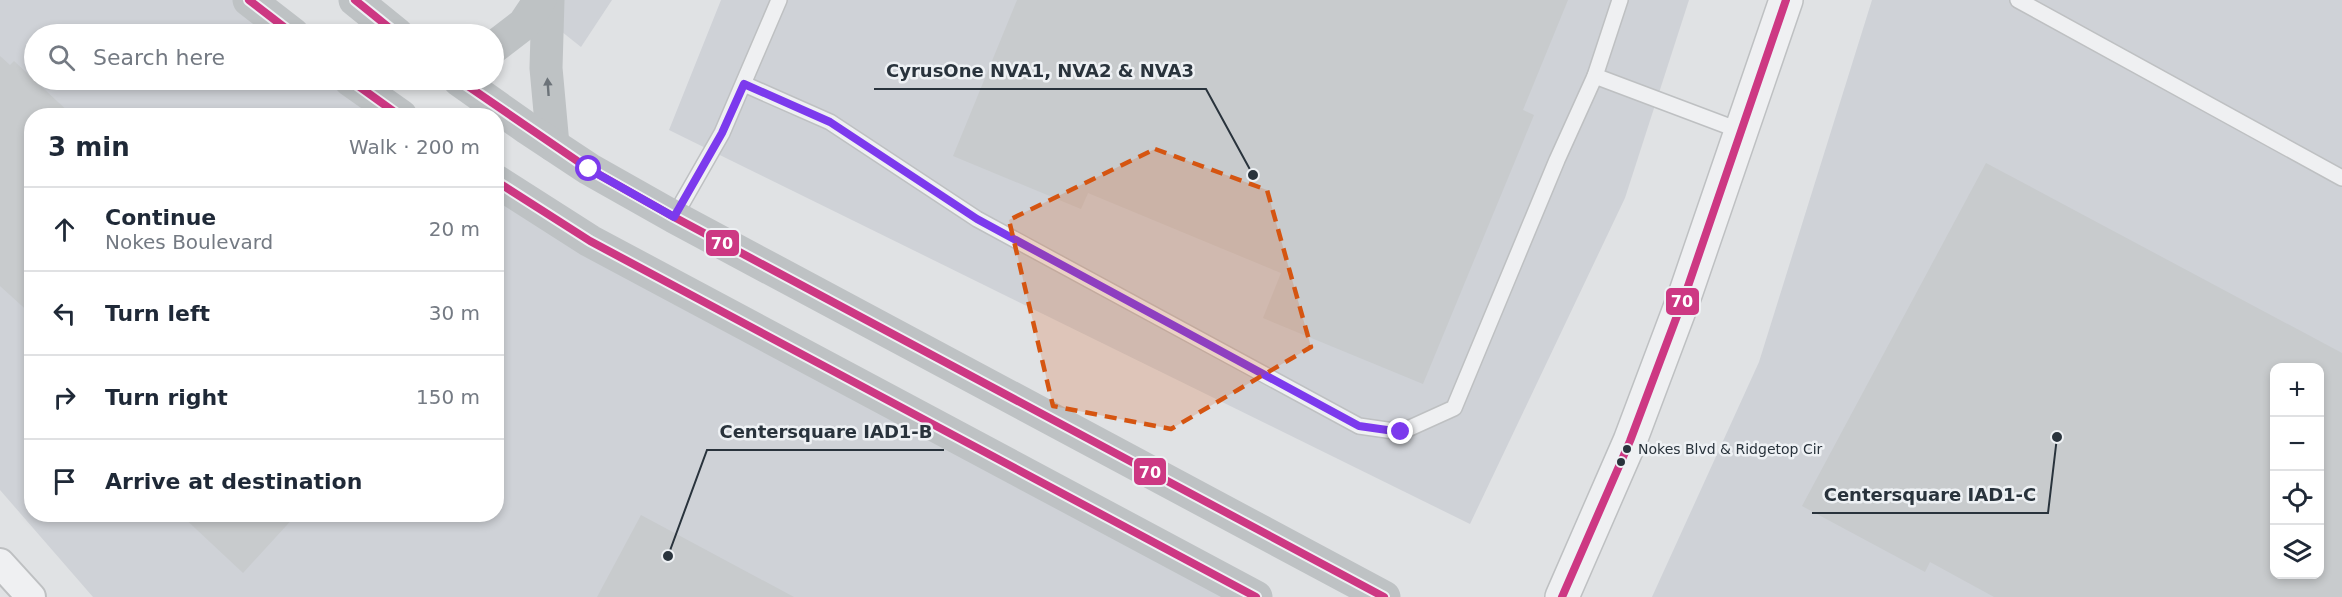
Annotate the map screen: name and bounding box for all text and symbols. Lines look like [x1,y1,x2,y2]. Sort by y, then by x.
search box [24,24,504,90]
icon: search [45,41,78,74]
text: Search here [93,45,225,70]
callout: CyrusOne NVA1, NVA2 & NVA3 [874,53,1206,89]
text: CyrusOne NVA1, NVA2 & NVA3 [886,60,1194,81]
one-way arrow [543,78,553,97]
text: 3 min [48,132,130,162]
text: Walk · 200 m [349,135,480,159]
route start [575,155,601,181]
text: Continue [105,205,216,230]
icon: ahead [48,213,81,246]
text: 20 m [429,217,480,241]
line badge: 70 [705,229,740,257]
text: Nokes Boulevard [105,230,273,254]
text: 70 [711,234,733,253]
line badge: 70 [1665,287,1700,316]
text: 70 [1671,292,1693,311]
icon: left [48,297,81,330]
text: Turn left [105,301,210,326]
text: 30 m [429,301,480,325]
map controls [2270,363,2324,579]
button: + [2270,363,2324,417]
icon: right [48,381,81,414]
text: Turn right [105,385,228,410]
text: 150 m [416,385,480,409]
callout: Centersquare IAD1-B [707,414,944,450]
button: − [2270,417,2324,471]
route end [1387,418,1413,444]
text: Centersquare IAD1-B [719,421,933,442]
place label: Nokes Blvd & Ridgetop Cir [1638,441,1823,457]
marker: Nokes Blvd & Ridgetop Cir [1621,443,1633,455]
unlabelled marker [1615,456,1627,468]
line badge: 70 [1133,457,1167,486]
text: 70 [1139,463,1161,482]
icon: arrive [48,465,81,498]
text: Arrive at destination [105,469,362,494]
button: locate [2270,471,2324,525]
callout: Centersquare IAD1-C [1812,477,2048,513]
text: Centersquare IAD1-C [1824,484,2036,505]
button: layers [2270,525,2324,579]

